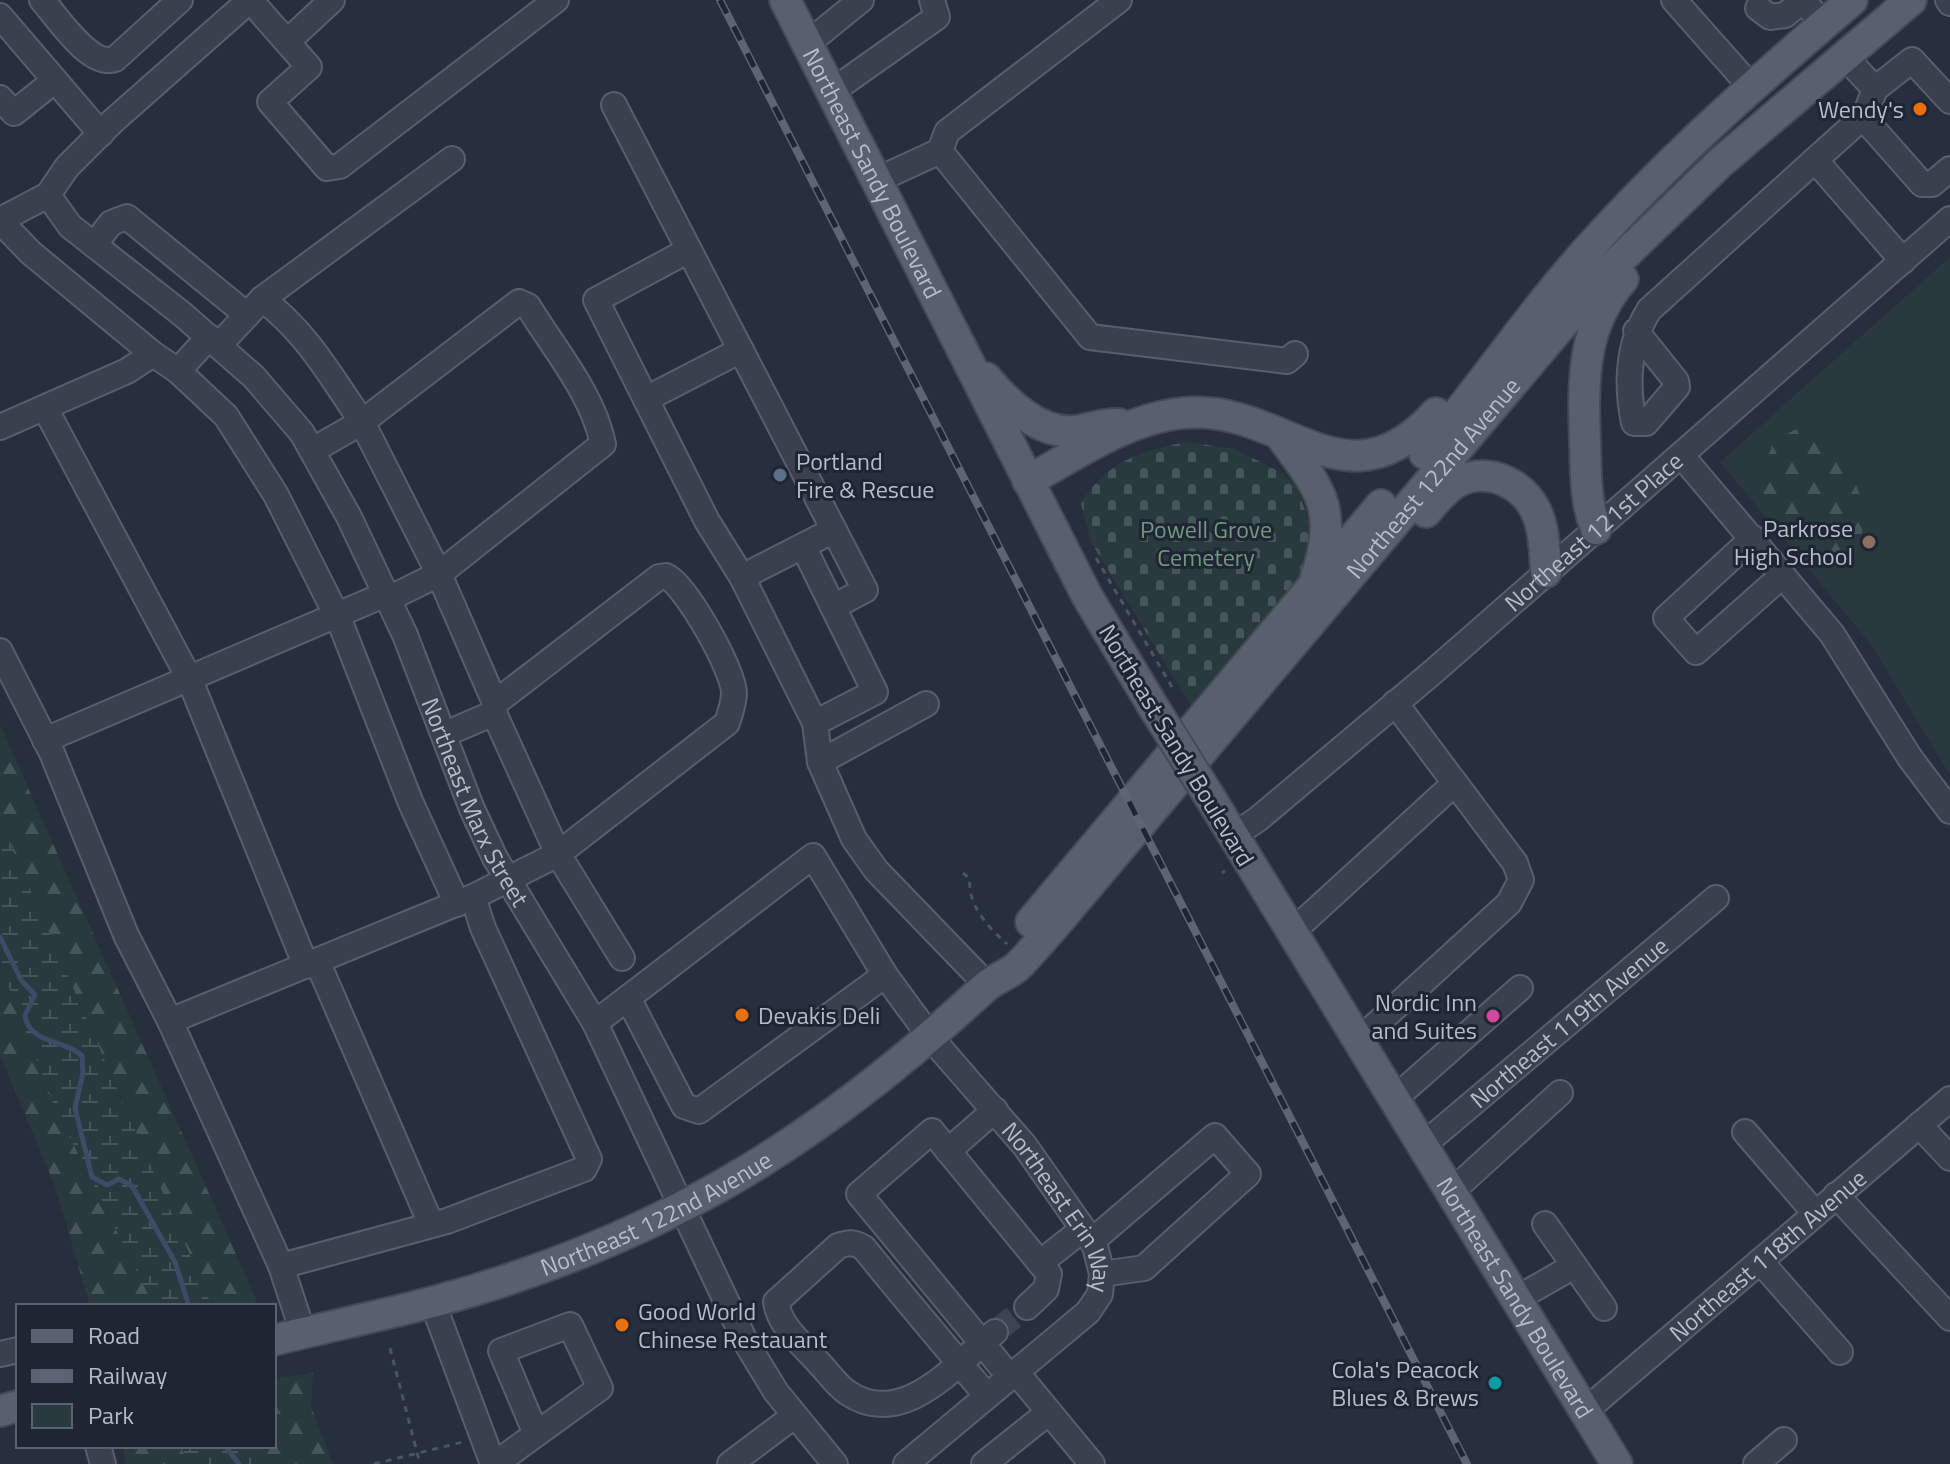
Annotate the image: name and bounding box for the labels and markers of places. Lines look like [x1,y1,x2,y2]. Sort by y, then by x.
place label: Wendy's [1818,91,1904,127]
marker: Wendy's [1911,100,1929,118]
place label: Portland Fire & Rescue [796,443,934,507]
marker: Portland Fire & Rescue [771,466,789,484]
place label: Parkrose High School [1734,510,1853,574]
marker: Parkrose High School [1860,533,1878,551]
place label: Nordic Inn and Suites [1371,984,1477,1048]
place label: Devakis Deli [758,997,880,1033]
marker: Devakis Deli [733,1006,751,1024]
marker: Nordic Inn and Suites [1484,1007,1502,1025]
place label: Good World Chinese Restauant [638,1293,828,1357]
marker: Good World Chinese Restauant [613,1316,631,1334]
place label: Cola's Peacock Blues & Brews [1331,1351,1479,1415]
marker: Cola's Peacock Blues & Brews [1486,1374,1504,1392]

